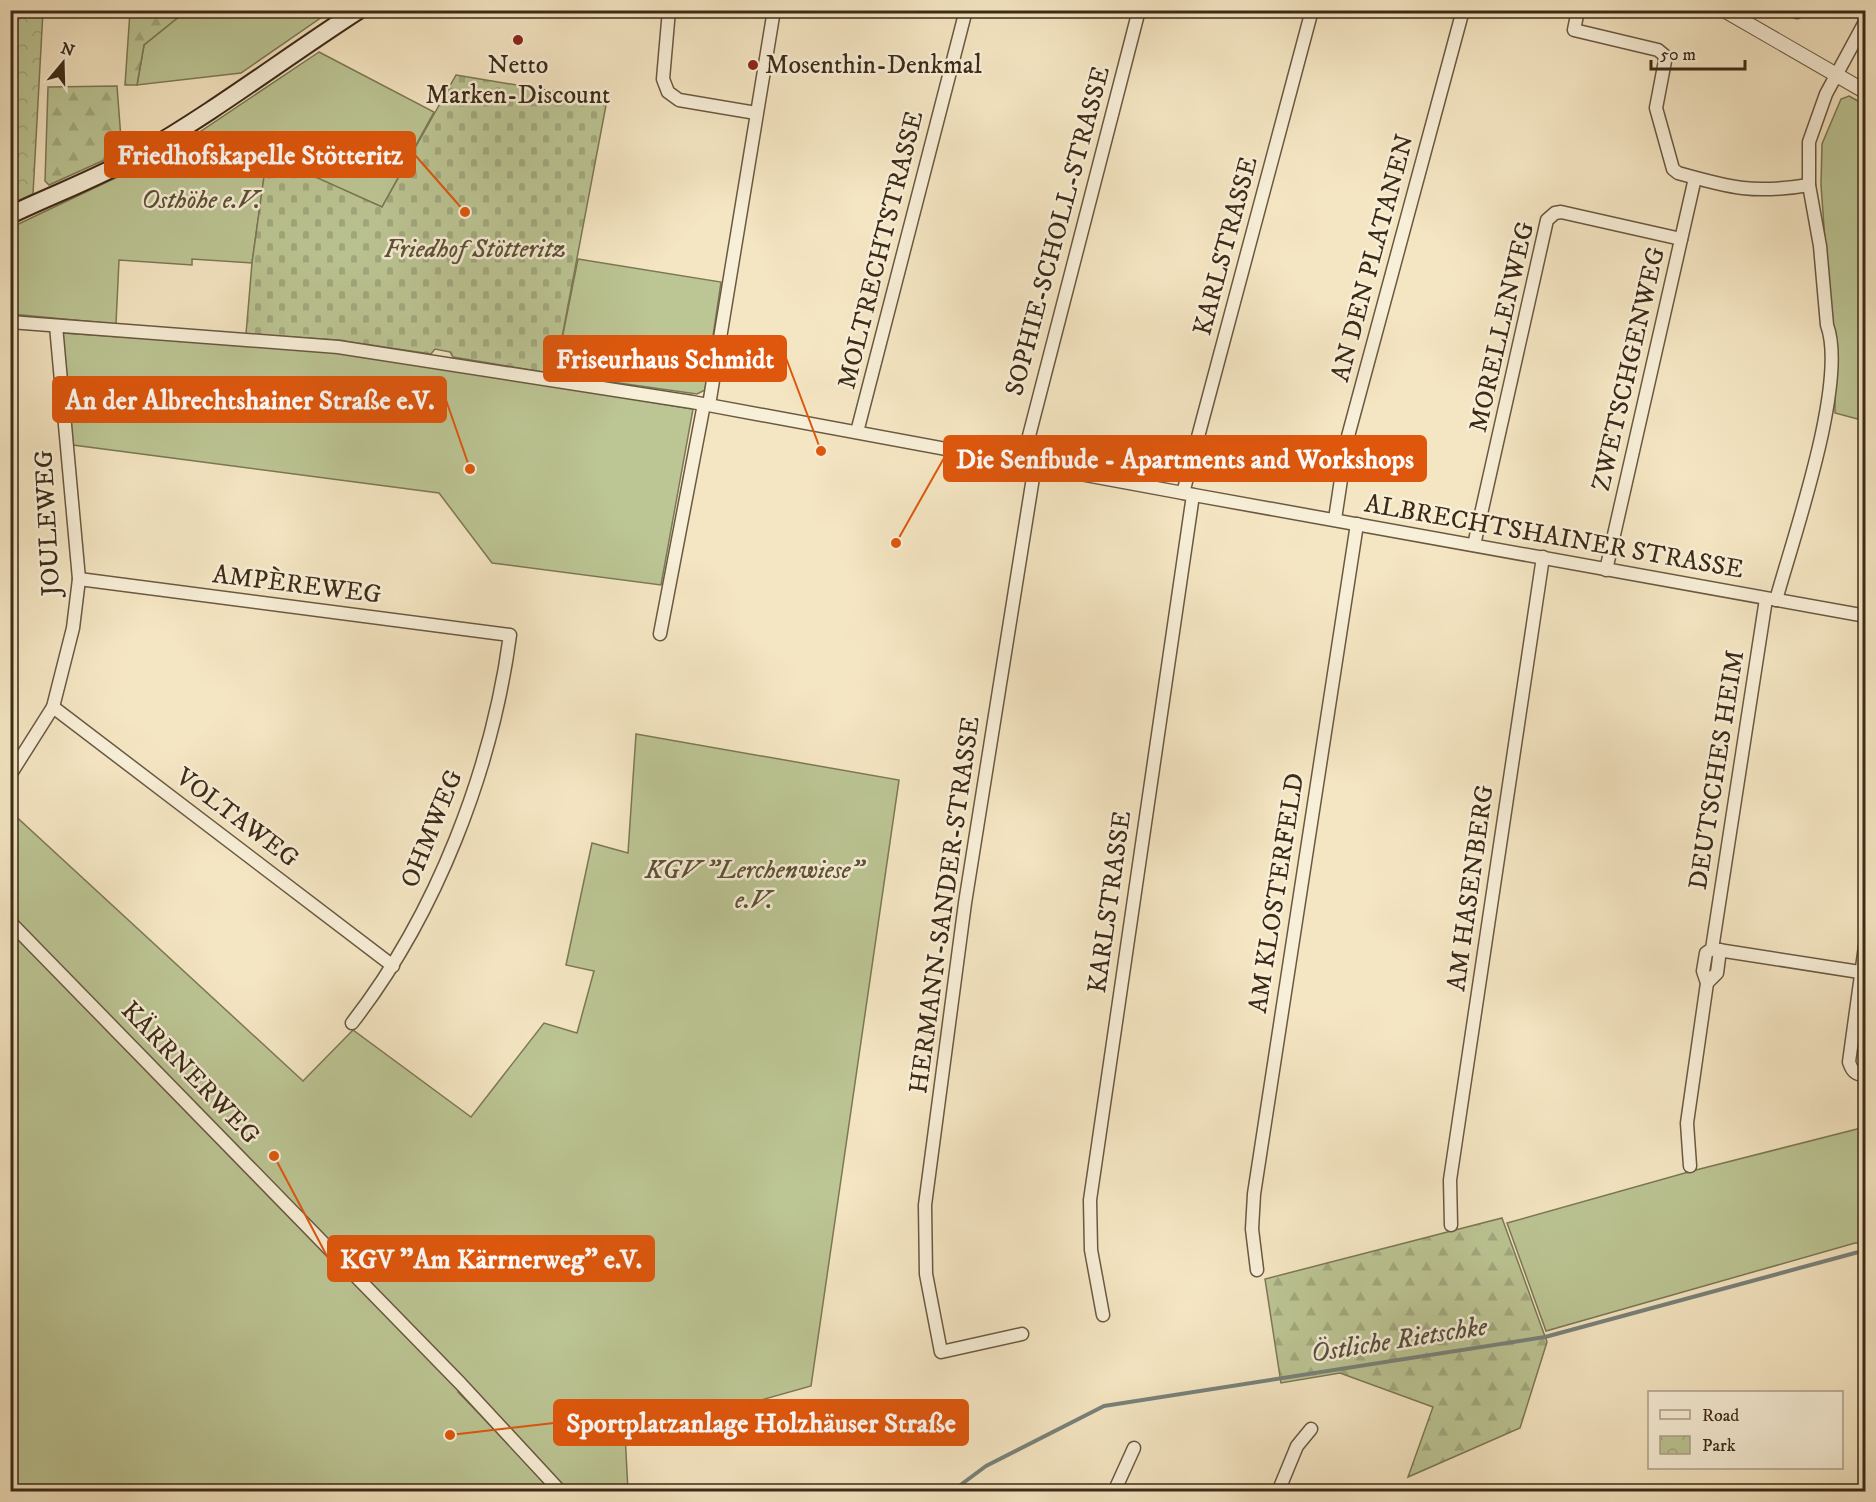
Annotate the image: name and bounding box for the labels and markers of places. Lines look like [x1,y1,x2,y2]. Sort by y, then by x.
marker: Netto Marken-Discount [511,33,525,47]
place label: Netto Marken-Discount [426,49,610,112]
place label: Mosenthin-Denkmal [765,49,982,82]
marker: Mosenthin-Denkmal [746,58,760,72]
callout: Friedhofskapelle Stötteritz [105,132,415,177]
callout: Friseurhaus Schmidt [544,336,786,381]
callout: An der Albrechtshainer Straße e.V. [53,377,446,422]
callout: Die Senfbude - Apartments and Workshops [944,436,1426,481]
callout: KGV "Am Kärrnerweg" e.V. [328,1236,654,1281]
callout: Sportplatzanlage Holzhäuser Straße [554,1400,968,1445]

